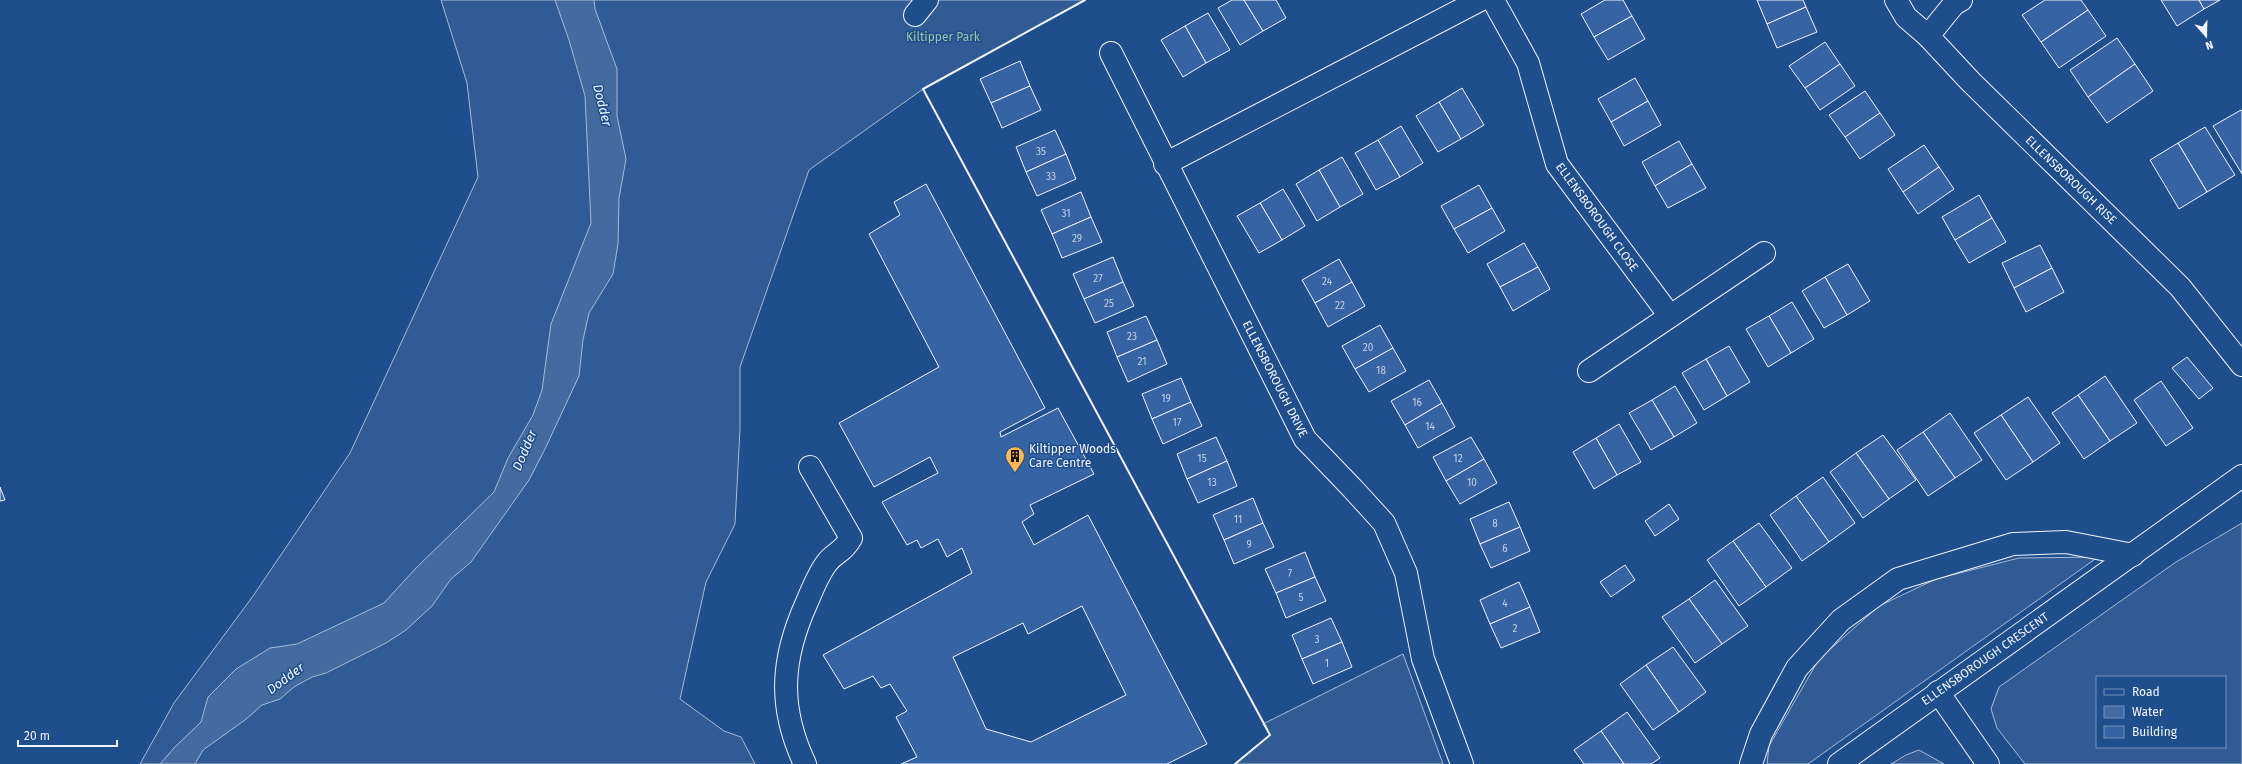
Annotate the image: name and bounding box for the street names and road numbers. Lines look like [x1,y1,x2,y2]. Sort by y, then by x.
street label: ELLENSBOROUGH RISE [2023,133,2119,227]
street label: ELLENSBOROUGH CLOSE [1553,160,1641,274]
street label: ELLENSBOROUGH DRIVE [1239,318,1311,440]
street label: ELLENSBOROUGH CRESCENT [1919,609,2052,708]

